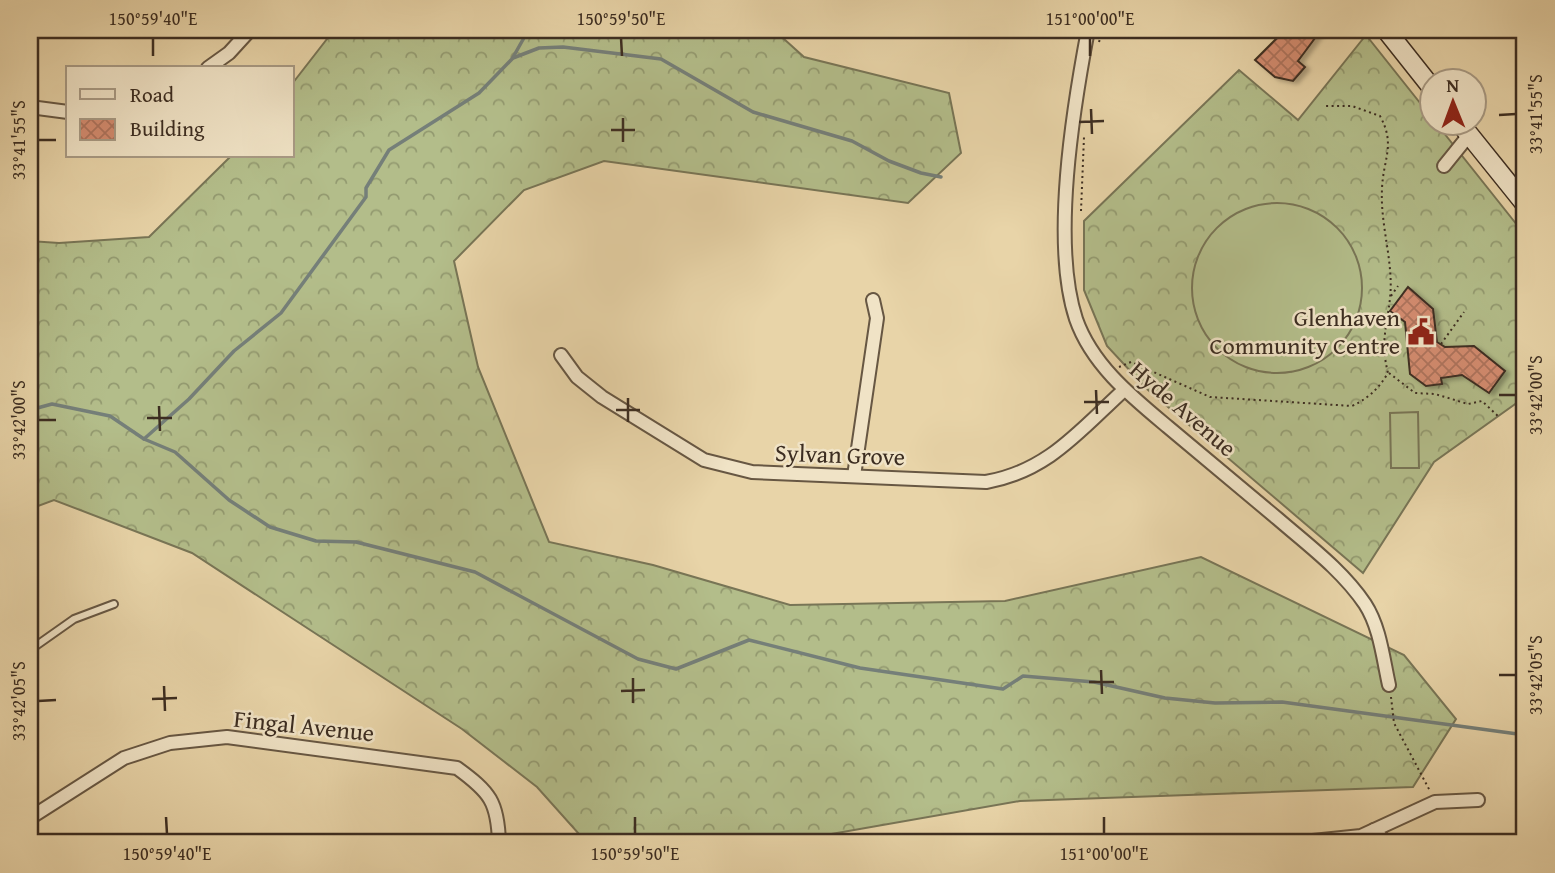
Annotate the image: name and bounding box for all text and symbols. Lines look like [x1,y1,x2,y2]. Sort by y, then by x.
text: 150°59'40"E [109,5,197,32]
text: 150°59'50"E [577,5,665,32]
text: 151°00'00"E [1046,5,1134,32]
legend [66,66,294,158]
north arrow [1418,66,1488,136]
text: N [1446,71,1460,99]
text: 33°41'55"S [1522,74,1549,154]
text: Road [130,79,175,110]
text: 33°41'55"S [5,100,32,180]
text: Building [130,113,205,144]
place label: Glenhaven Community Centre [1210,300,1401,363]
public building icon: Glenhaven Community Centre [1406,317,1436,347]
street label: Hyde Avenue [1122,352,1244,465]
text: 33°42'00"S [1522,355,1549,435]
text: 33°42'00"S [5,380,32,460]
street label: Sylvan Grove [774,435,906,474]
text: 33°42'05"S [1522,635,1549,715]
text: 33°42'05"S [5,661,32,741]
street label: Fingal Avenue [232,701,376,750]
text: 150°59'40"E [123,840,211,867]
text: 150°59'50"E [591,840,679,867]
text: 151°00'00"E [1060,840,1148,867]

